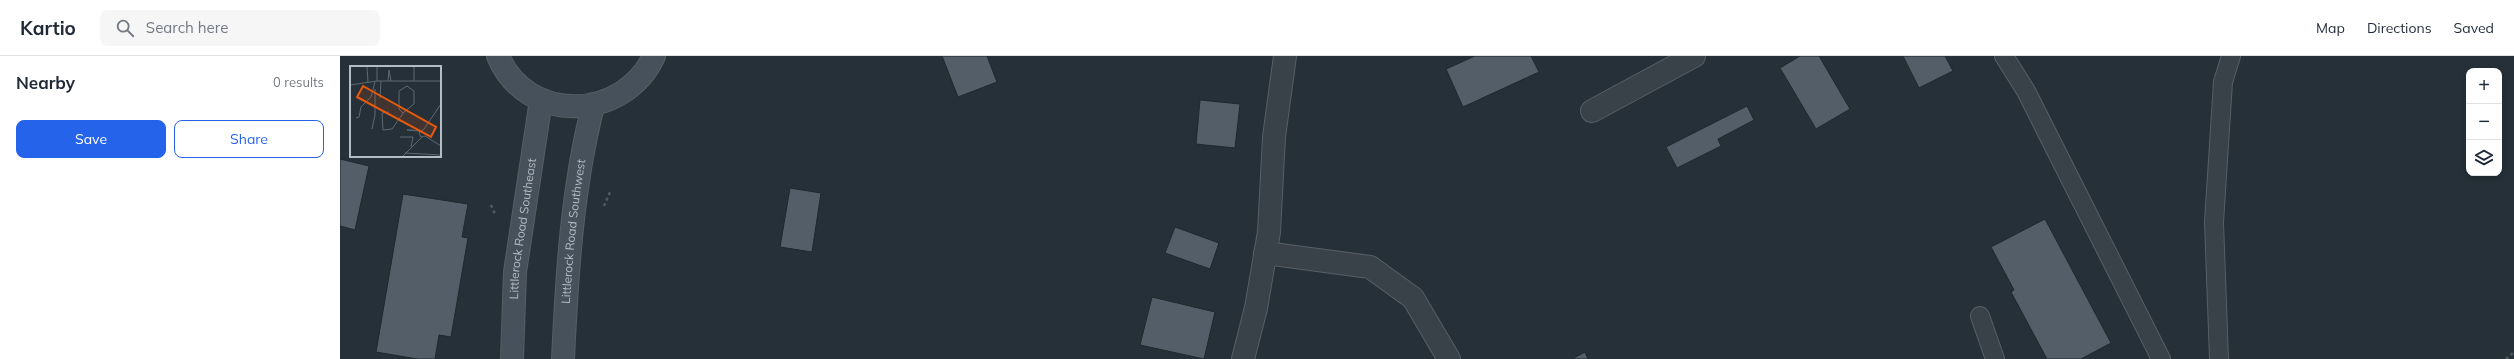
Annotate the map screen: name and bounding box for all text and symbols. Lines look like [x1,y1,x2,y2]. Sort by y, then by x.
search box [100,10,380,46]
text: Kartio [20,16,76,40]
icon: search [114,17,136,39]
text: Search here [146,18,228,37]
text: Map [2316,19,2345,37]
text: Directions [2367,19,2432,37]
text: Saved [2454,19,2494,37]
inset map [350,66,441,157]
map controls [2466,68,2502,176]
button: + [2466,68,2502,104]
text: Nearby [16,72,75,93]
text: 0 results [273,74,324,90]
button: − [2466,104,2502,140]
button: Save [16,120,166,158]
button: Share [174,120,324,158]
button: layers [2466,140,2502,176]
street label: Littlerock Road Southeast [506,157,539,299]
street label: Littlerock Road Southwest [558,158,589,304]

